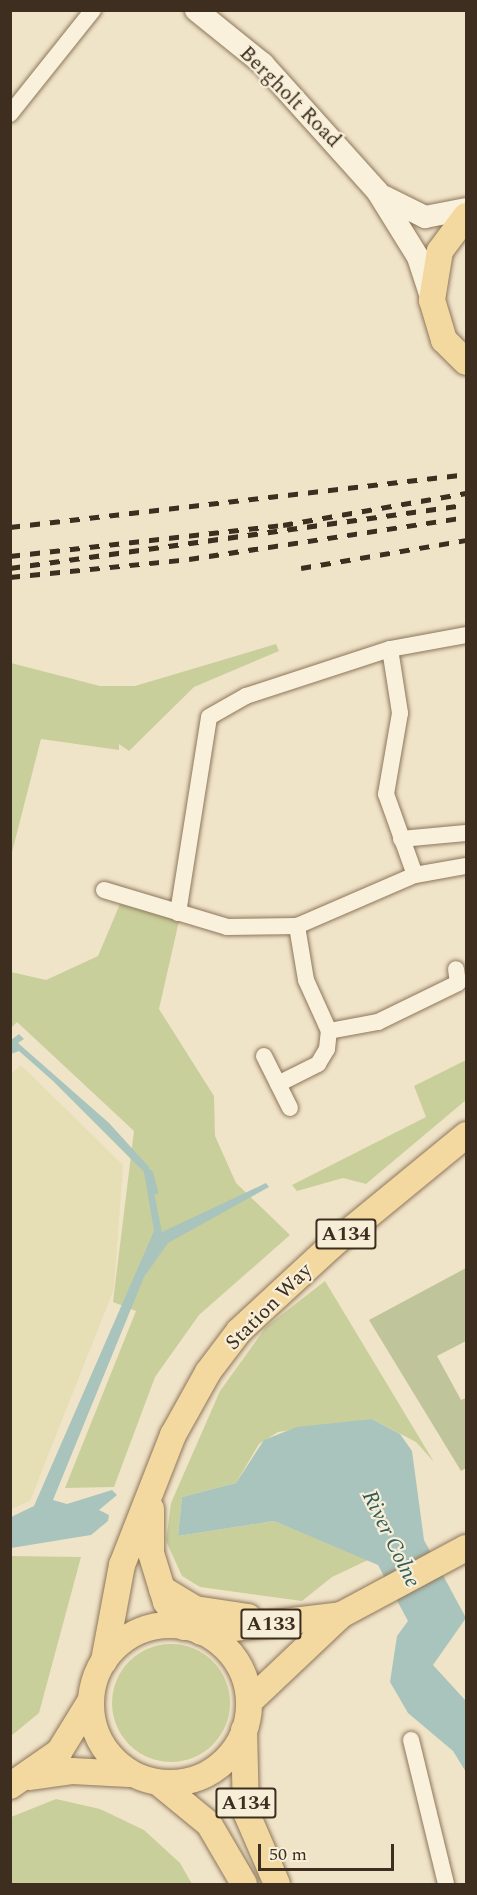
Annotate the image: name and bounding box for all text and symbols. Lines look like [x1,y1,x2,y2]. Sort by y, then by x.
street label: Bergholt Road [234,41,346,153]
road number: A134 [314,1217,378,1251]
street label: Station Way [220,1258,318,1356]
water label: River Colne [356,1486,426,1592]
road number: A133 [240,1607,302,1641]
road number: A134 [214,1786,278,1820]
scale bar [261,1832,398,1870]
text: 50 m [269,1841,307,1868]

